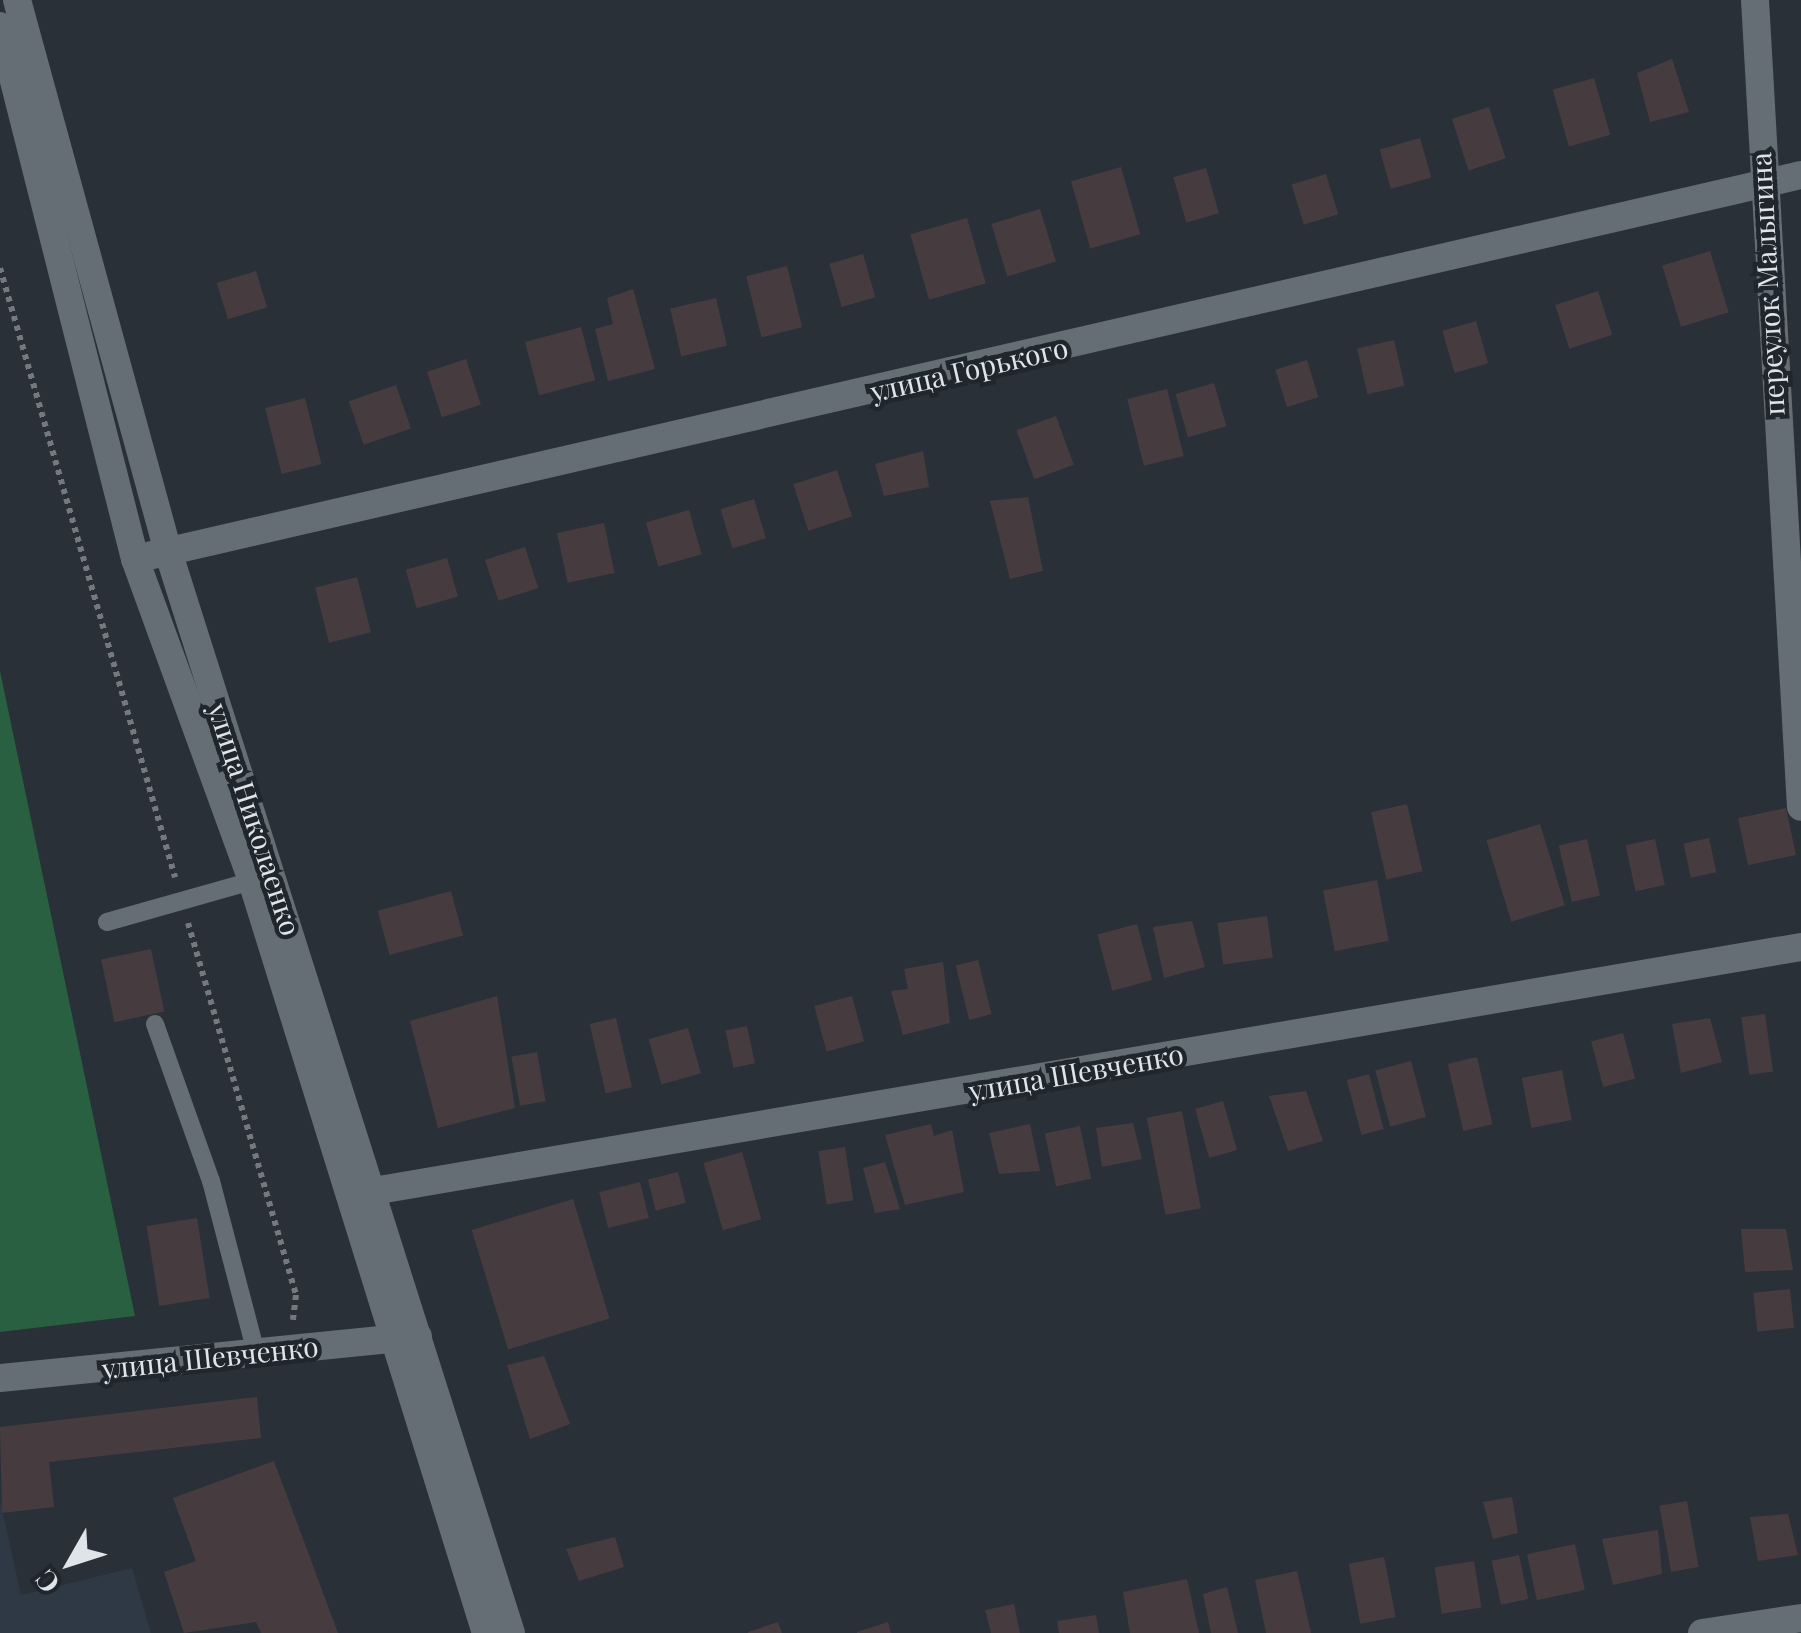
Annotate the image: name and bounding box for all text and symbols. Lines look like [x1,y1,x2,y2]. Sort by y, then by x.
street label: переулок Малыгина [1743,152,1791,416]
street label: улица Горького [867,330,1071,408]
street label: улица Николаенко [202,699,308,939]
street label: улица Шевченко [966,1037,1186,1107]
street label: улица Шевченко [100,1329,320,1385]
north arrow [20,1513,120,1613]
text: С [26,1563,67,1602]

